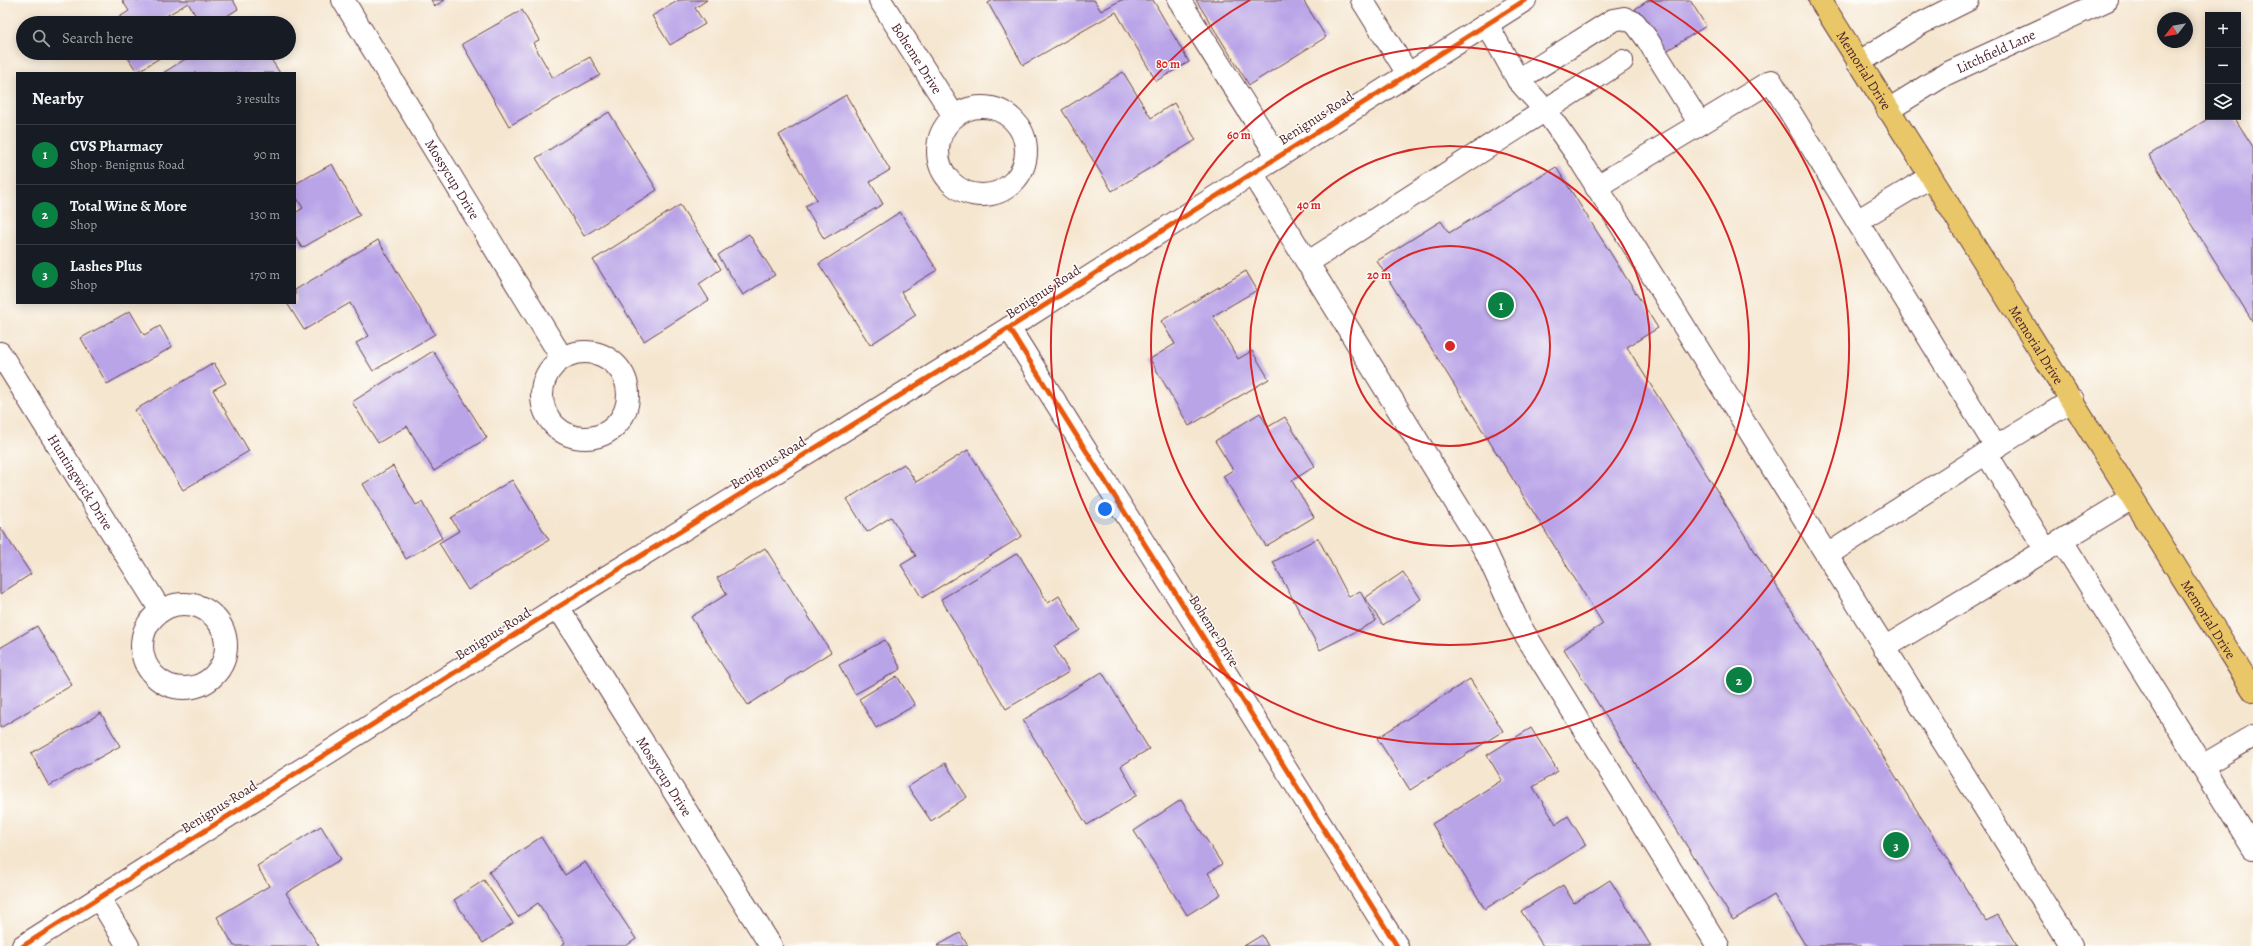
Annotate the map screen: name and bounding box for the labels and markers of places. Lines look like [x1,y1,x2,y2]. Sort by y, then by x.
pin: 1 [1488,290,1514,320]
centre of rings [1443,339,1457,353]
pin: 2 [1726,665,1752,695]
pin: 3 [1883,830,1909,860]

